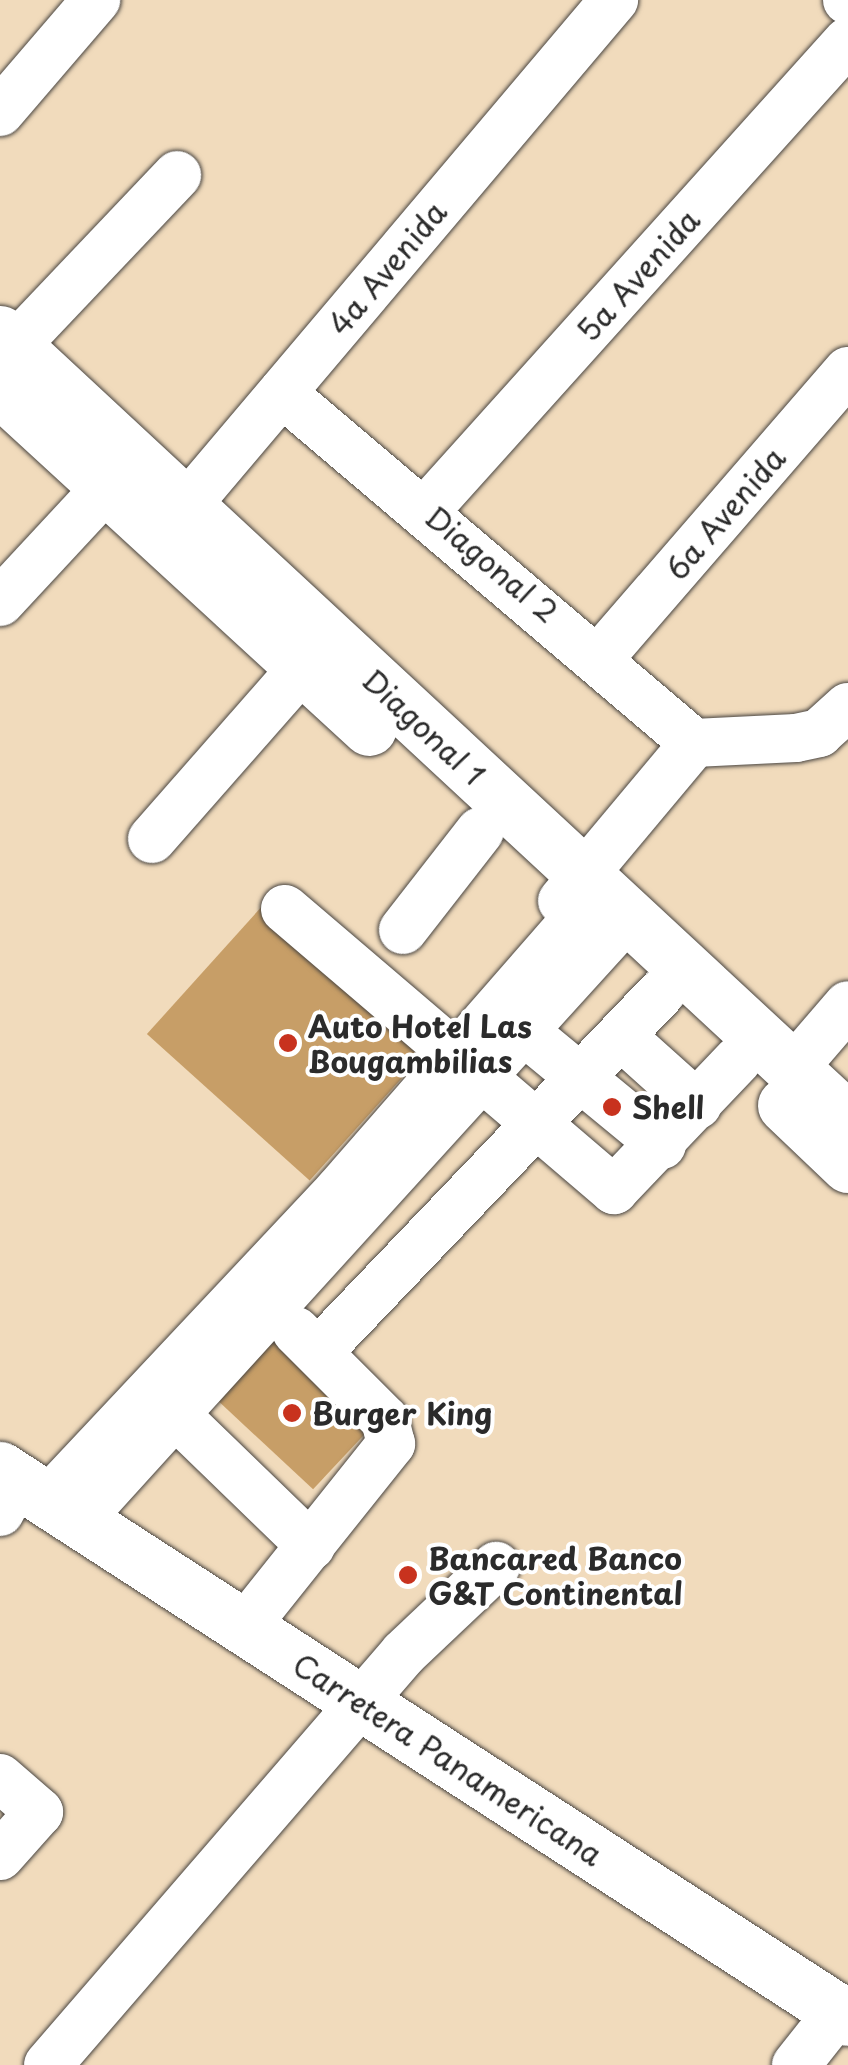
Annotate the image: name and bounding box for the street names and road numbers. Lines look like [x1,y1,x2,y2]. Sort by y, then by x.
street label: 4a Avenida [321,194,453,342]
street label: 5a Avenida [570,203,706,347]
street label: 6a Avenida [658,439,792,587]
street label: Diagonal 2 [419,498,565,630]
street label: Diagonal 1 [356,661,492,793]
street label: Carretera Panamericana [286,1645,610,1873]

